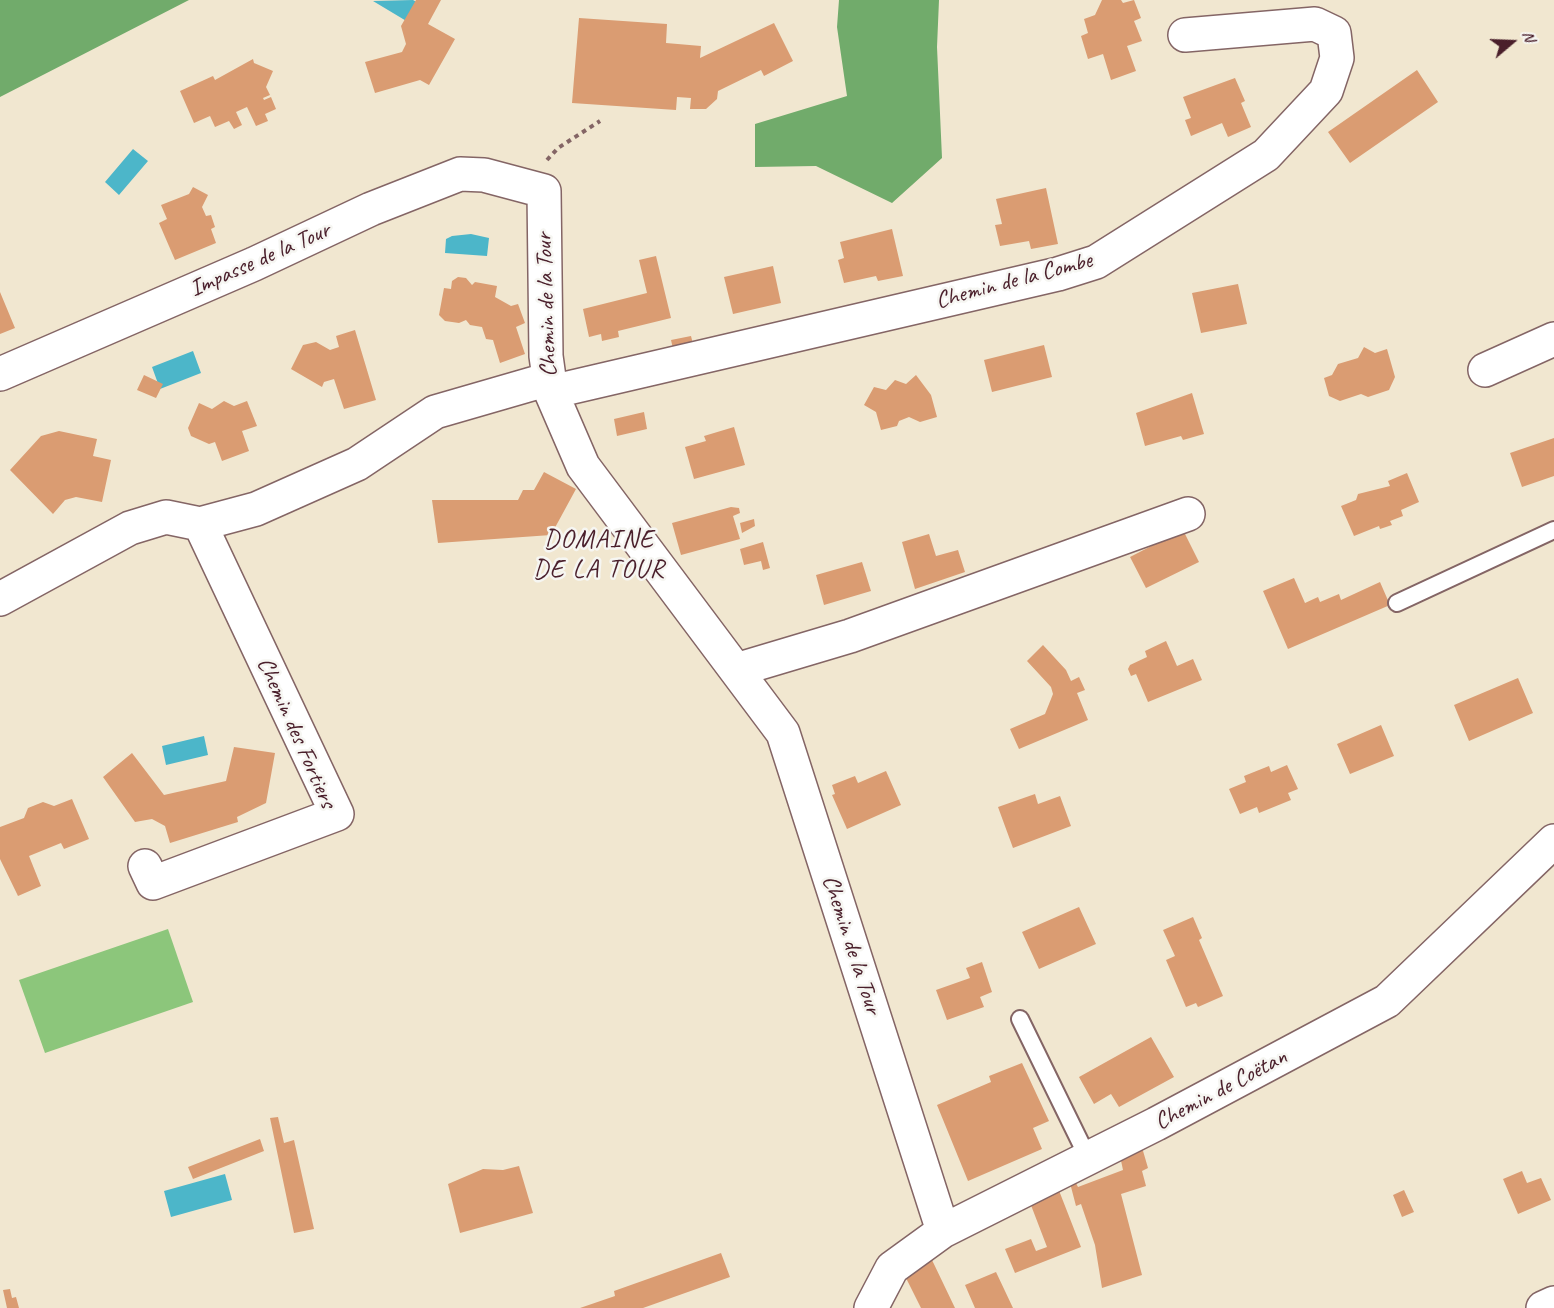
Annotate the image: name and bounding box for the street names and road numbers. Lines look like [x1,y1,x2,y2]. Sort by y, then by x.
street label: Impasse de la Tour [185,216,335,304]
street label: Chemin de la Tour [530,232,564,378]
street label: Chemin de la Combe [933,246,1095,316]
street label: Chemin des Fortiers [250,653,342,813]
street label: Chemin de la Tour [815,872,887,1018]
street label: Chemin de Coëtan [1150,1043,1292,1137]

